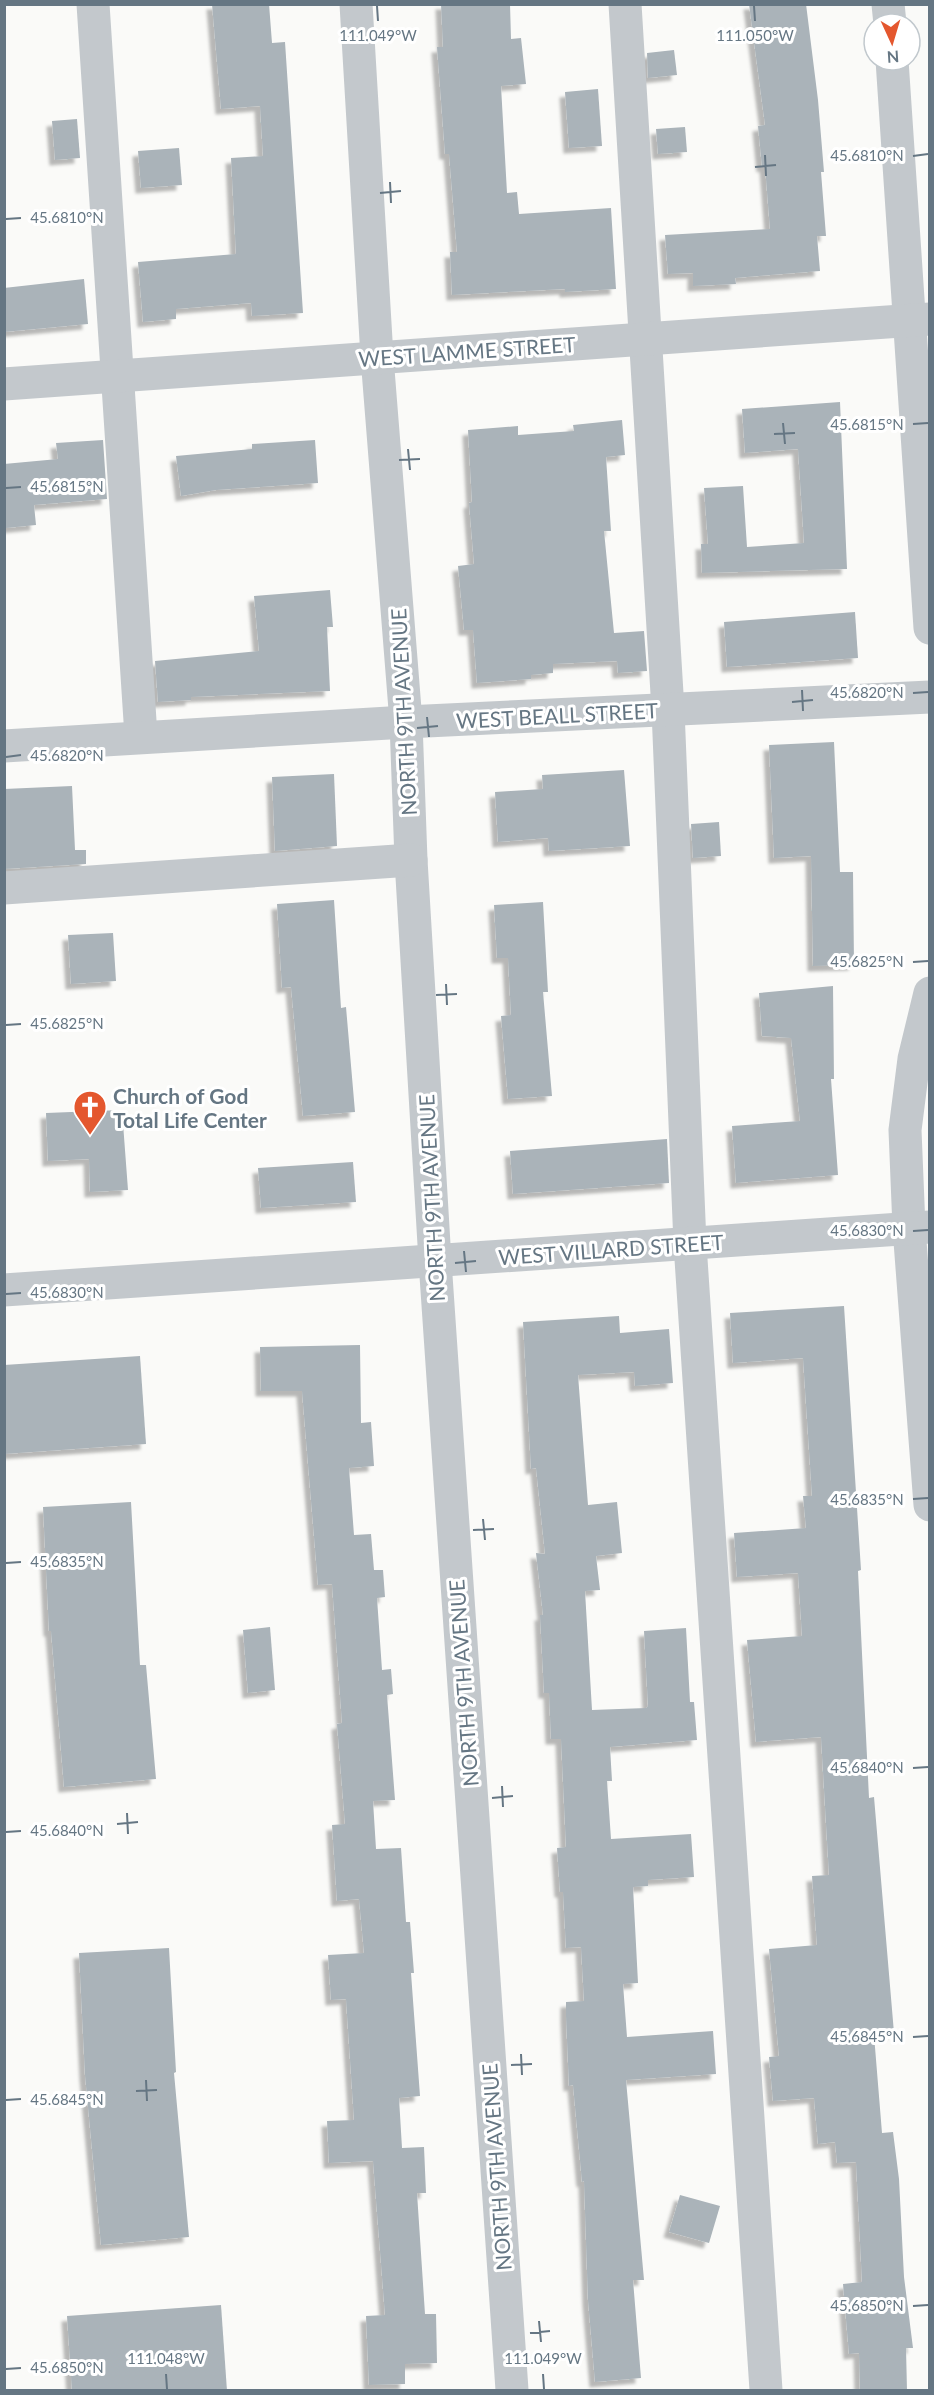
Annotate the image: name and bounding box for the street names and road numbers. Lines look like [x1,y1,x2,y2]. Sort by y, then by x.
street label: WEST LAMME STREET [358,331,577,371]
street label: NORTH 9TH AVENUE [385,608,421,816]
street label: WEST BEALL STREET [455,697,659,733]
street label: NORTH 9TH AVENUE [413,1094,449,1302]
street label: WEST VILLARD STREET [498,1229,725,1269]
street label: NORTH 9TH AVENUE [443,1579,483,1787]
street label: NORTH 9TH AVENUE [476,2063,516,2271]

